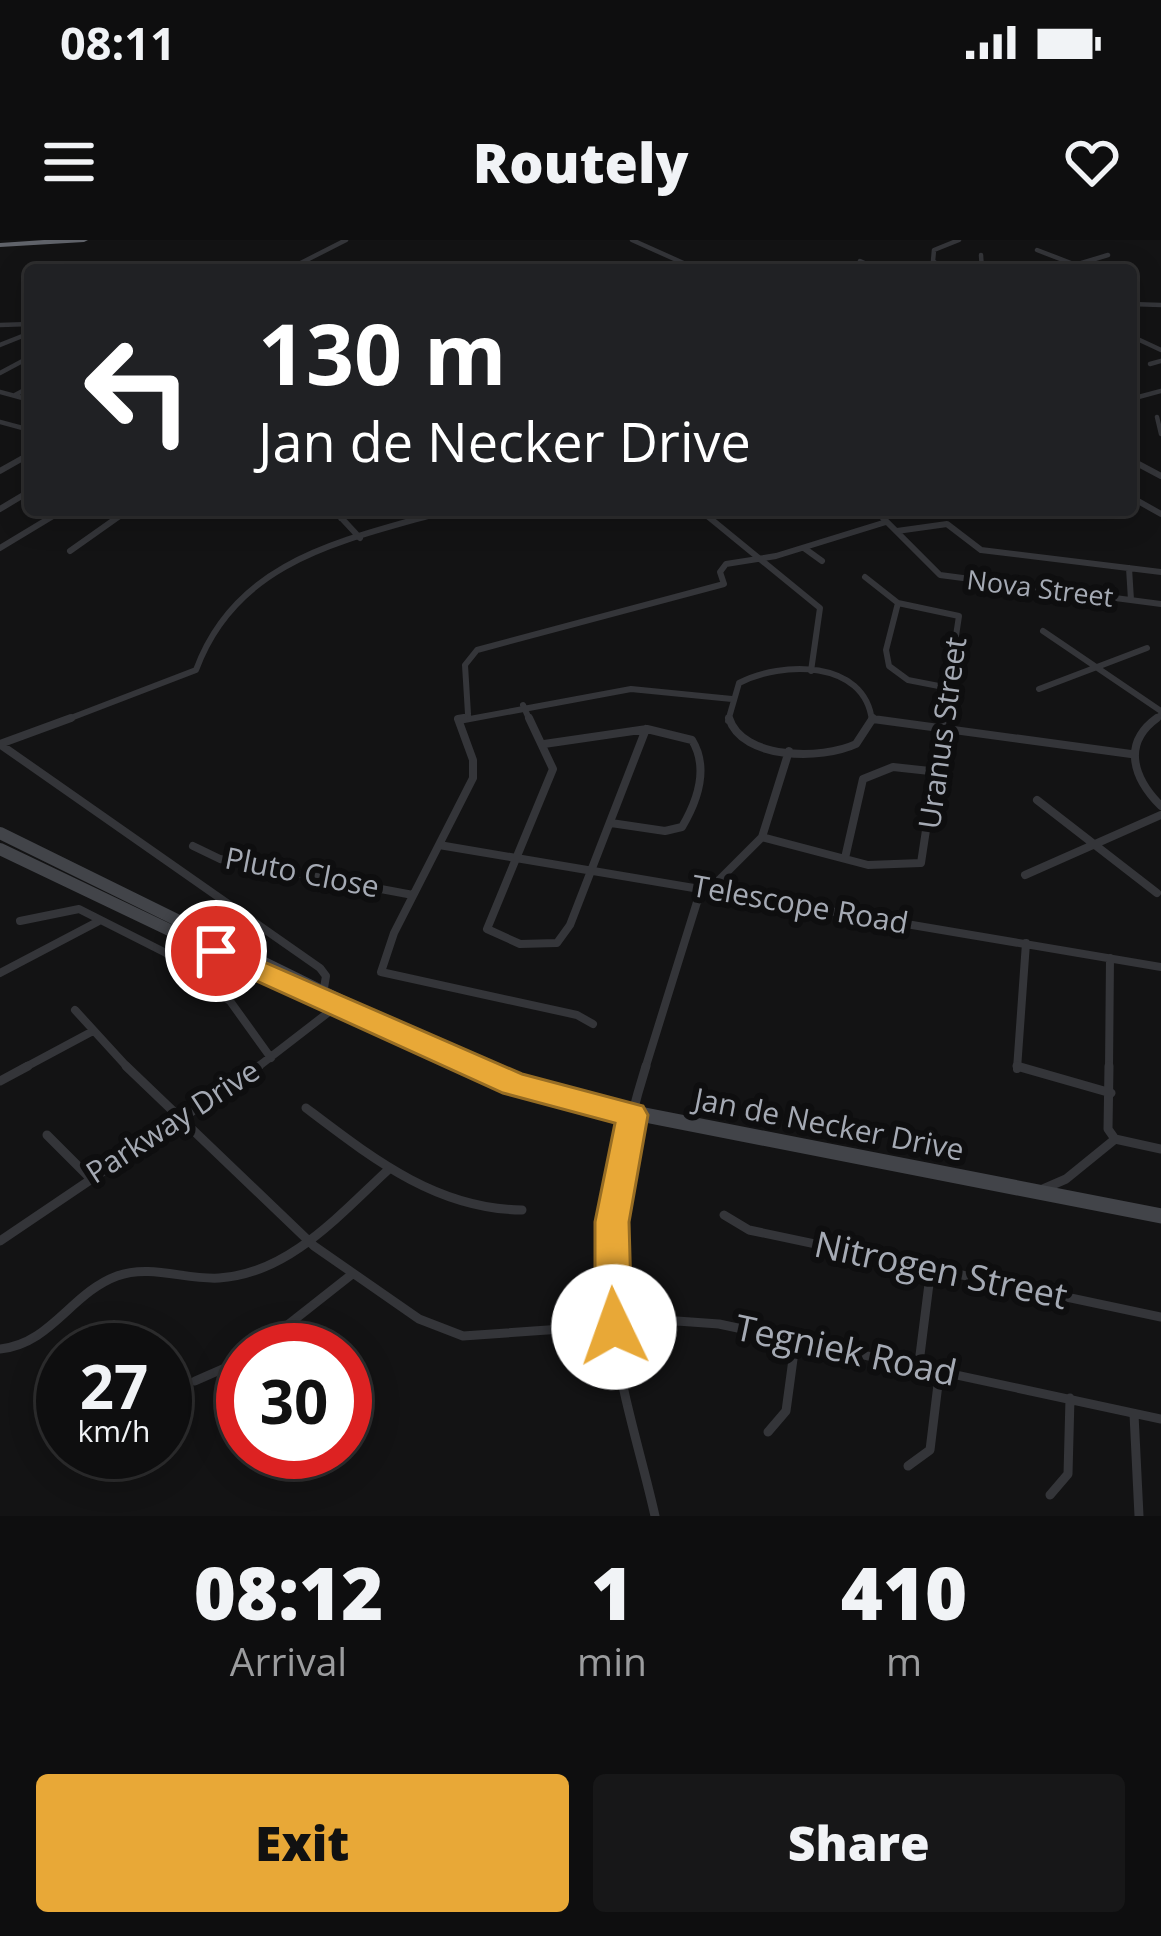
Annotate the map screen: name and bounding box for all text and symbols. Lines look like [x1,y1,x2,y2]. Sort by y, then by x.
text: 08:11 [60,12,176,73]
text: Routely [473,125,688,199]
icon: menu [36,129,102,195]
icon: heart [1059,129,1125,195]
text: 130 m [258,295,506,410]
icon: left [60,312,216,468]
text: Jan de Necker Drive [258,404,751,478]
street label: Nova Street [965,560,1116,615]
street label: Uranus Street [908,634,975,831]
street label: Pluto Close [222,837,383,907]
street label: Telescope Road [689,864,912,943]
pin [165,900,267,1002]
icon: arrive [183,918,249,984]
street label: Parkway Drive [78,1049,267,1192]
street label: Jan de Necker Drive [688,1077,968,1170]
street label: Nitrogen Street [810,1219,1072,1320]
position arrow [551,1264,677,1390]
street label: Tegniek Road [731,1302,961,1397]
speed limit sign: 30 [216,1323,372,1479]
text: 27 [80,1345,148,1427]
text: km/h [78,1410,150,1451]
text: 08:12 [194,1543,383,1641]
text: 1 [591,1543,633,1641]
text: 410 [841,1543,967,1641]
text: Arrival [230,1634,347,1687]
text: min [577,1634,647,1687]
text: m [886,1634,922,1687]
button: Exit [36,1774,569,1912]
button: Share [593,1774,1125,1912]

